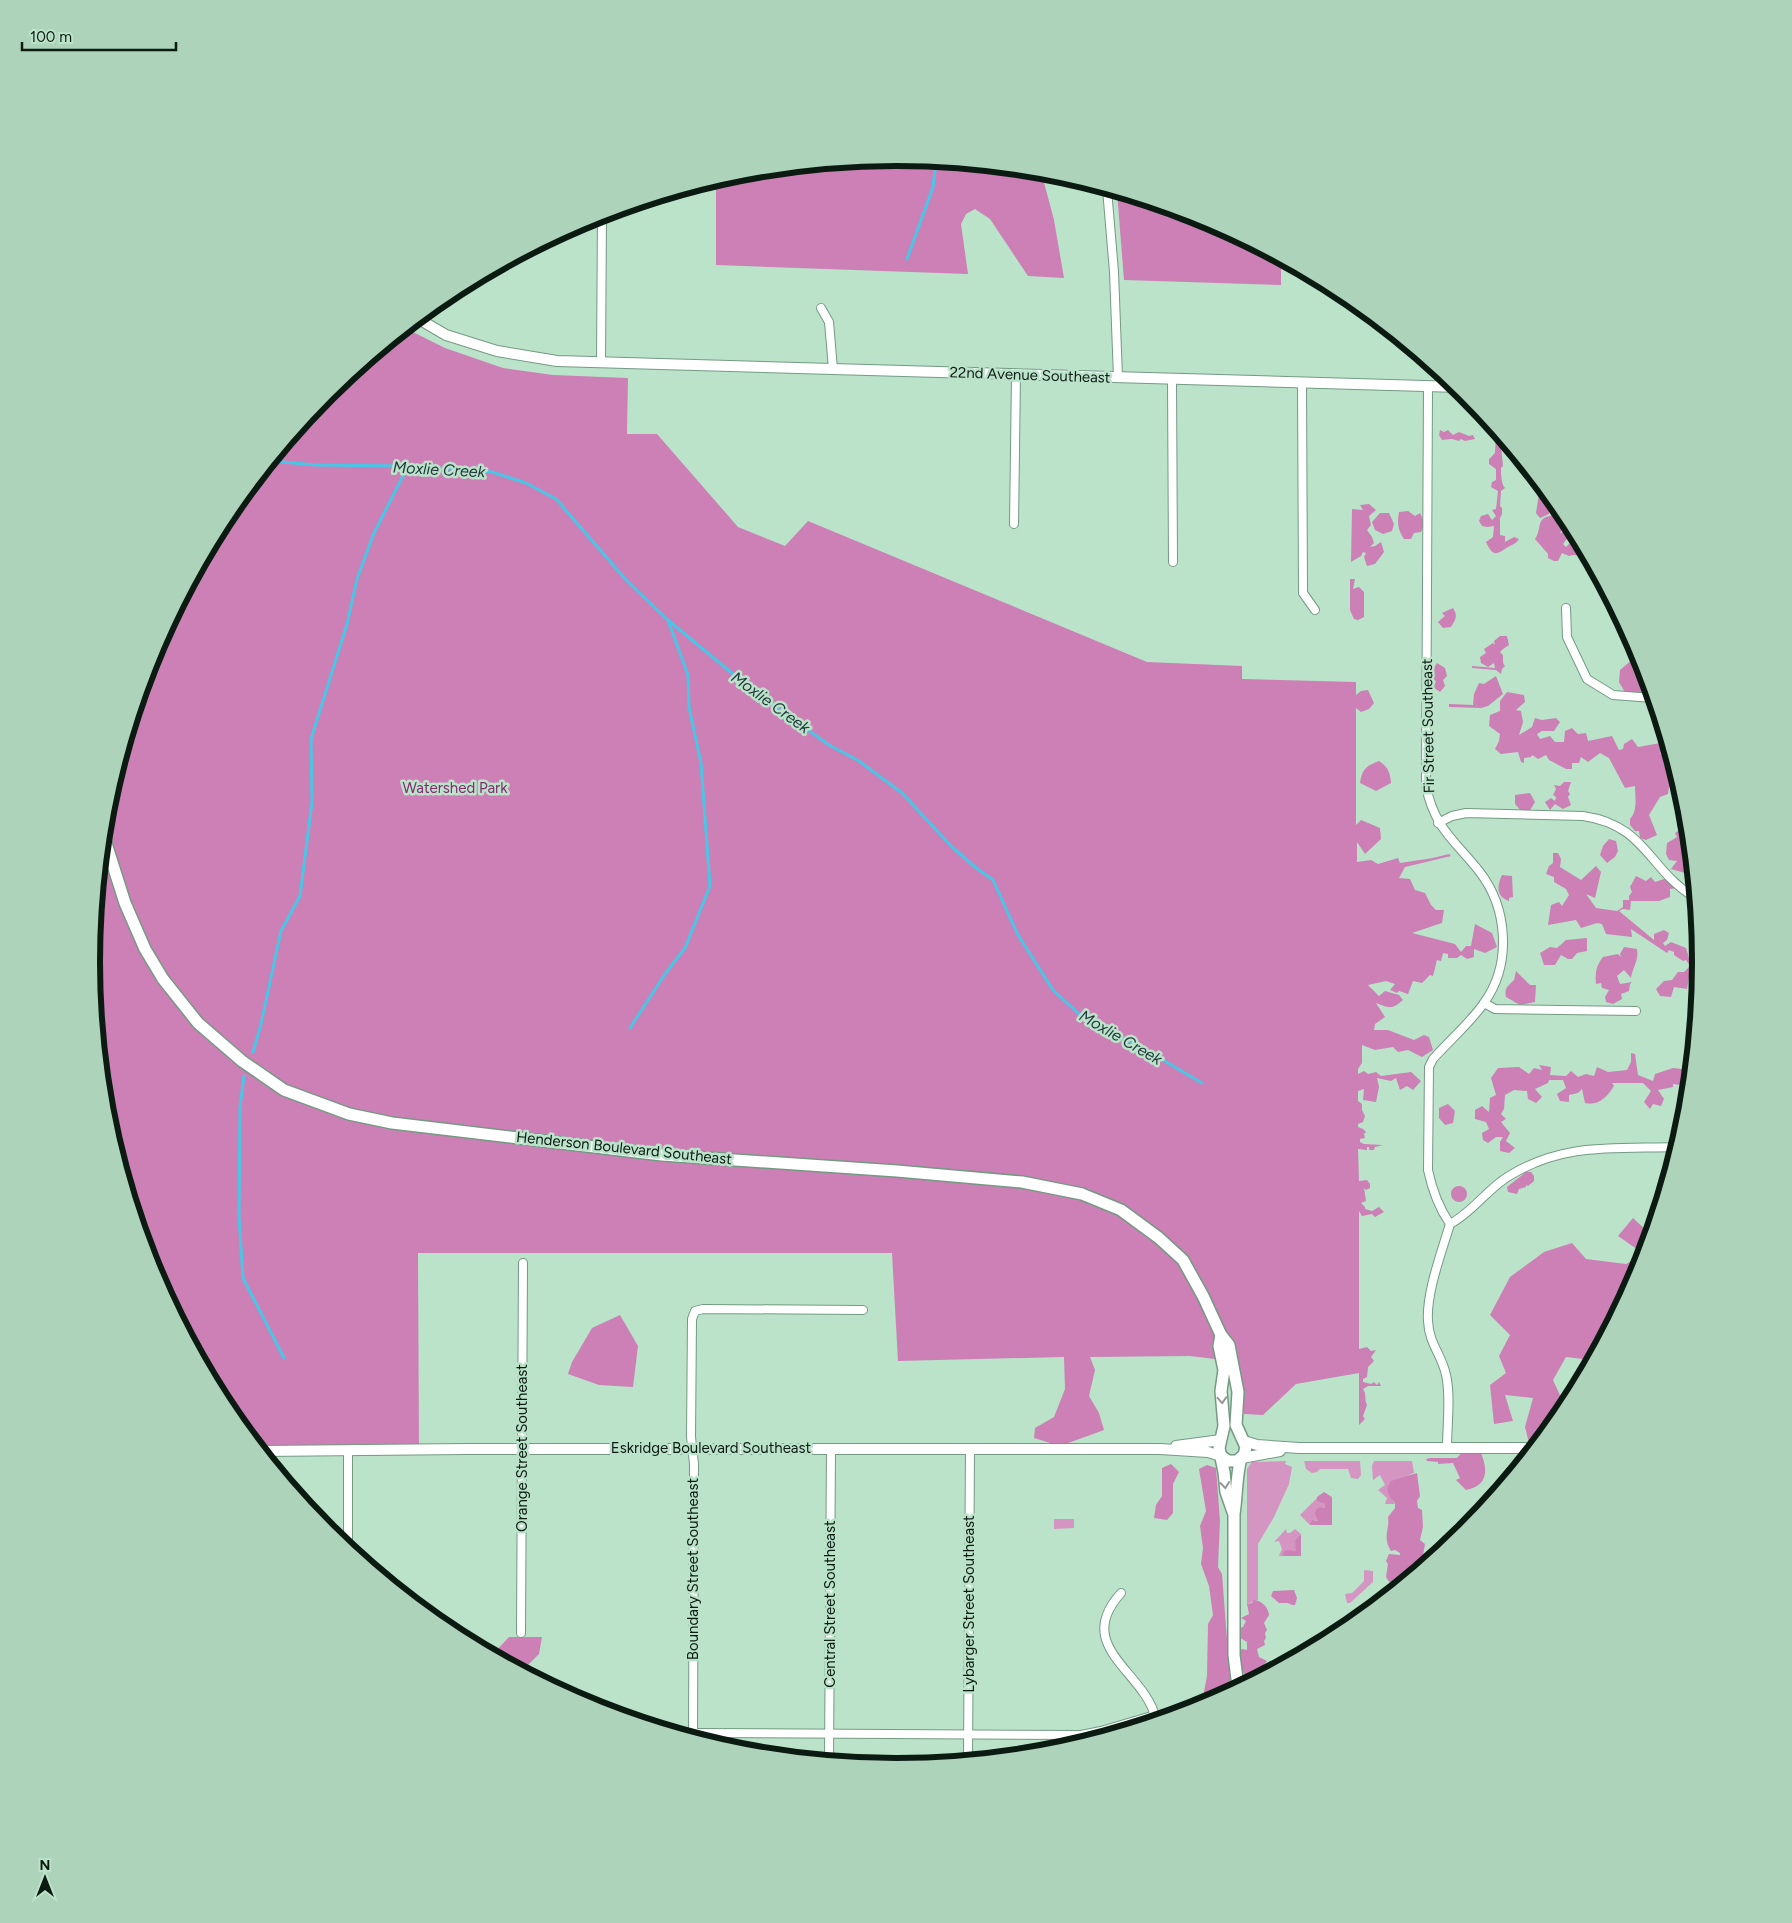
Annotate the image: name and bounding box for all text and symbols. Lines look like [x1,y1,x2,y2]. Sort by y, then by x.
scale bar [22,20,176,52]
text: 100 m [30,28,72,46]
street label: 22nd Avenue Southeast [949,363,1111,387]
water label: Moxlie Creek [392,458,487,481]
street label: Fir Street Southeast [1418,658,1438,794]
water label: Moxlie Creek [728,668,815,738]
park label: Watershed Park [403,779,508,797]
water label: Moxlie Creek [1076,1006,1167,1069]
street label: Henderson Boulevard Southeast [515,1128,733,1168]
street label: Orange Street Southeast [513,1364,531,1532]
one-way arrow [1216,1396,1227,1404]
street label: Eskridge Boulevard Southeast [611,1439,812,1457]
street label: Boundary Street Southeast [684,1478,702,1660]
one-way arrow [1220,1482,1231,1490]
street label: Lybarger Street Southeast [960,1515,978,1693]
street label: Central Street Southeast [821,1520,839,1688]
north arrow [20,1853,70,1903]
text: N [40,1857,50,1874]

